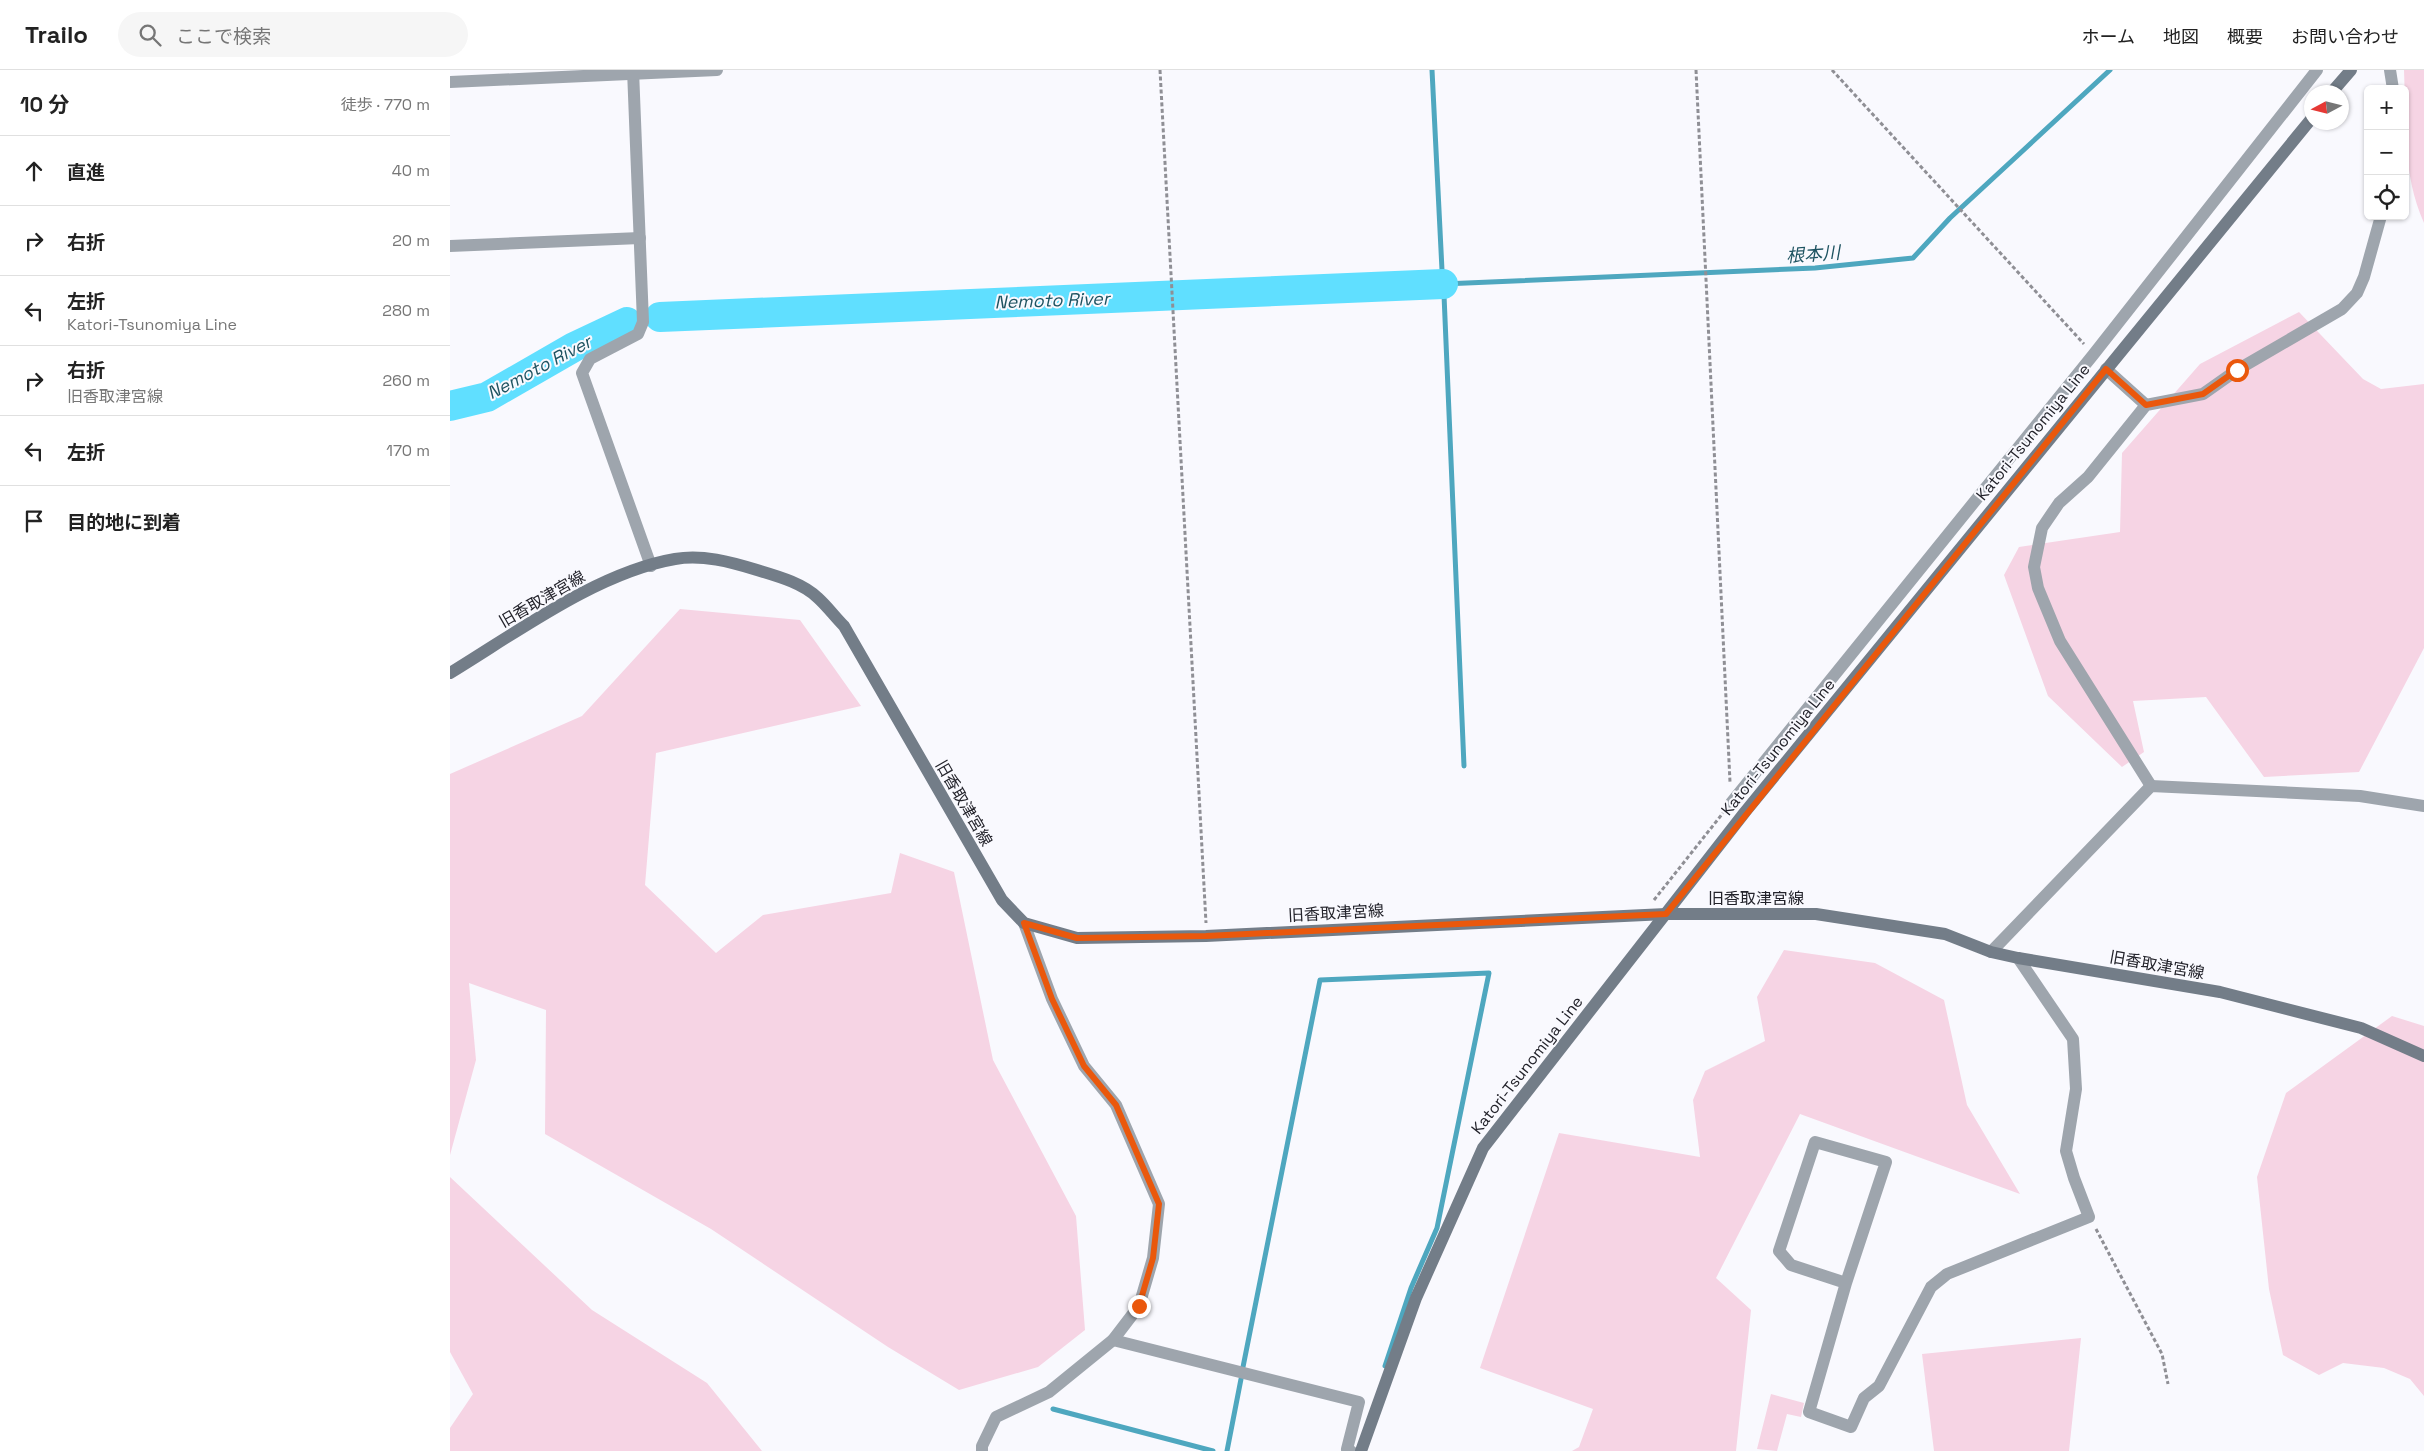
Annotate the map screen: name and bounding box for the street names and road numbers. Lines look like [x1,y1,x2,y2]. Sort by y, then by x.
street label: Katori-Tsunomiya Line [1971,359,2095,505]
street label: 旧香取津宮線 [495,566,589,632]
street label: Katori-Tsunomiya Line [1716,674,1840,820]
street label: 旧香取津宮線 [931,756,997,850]
street label: 旧香取津宮線 [1708,888,1804,909]
street label: 旧香取津宮線 [1288,900,1384,926]
street label: 旧香取津宮線 [2108,946,2206,984]
street label: Katori-Tsunomiya Line [1466,992,1588,1138]

